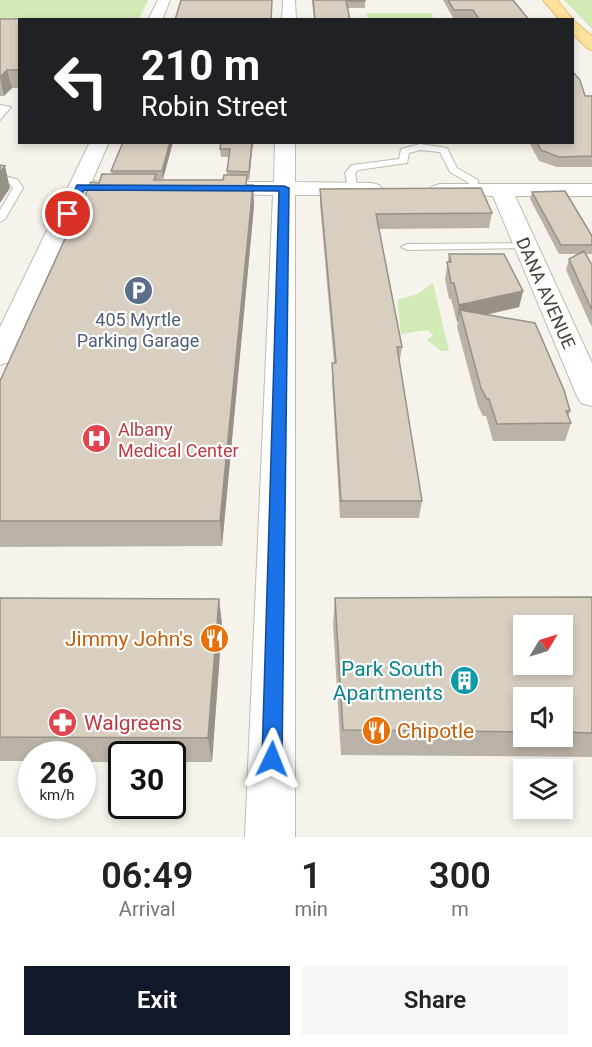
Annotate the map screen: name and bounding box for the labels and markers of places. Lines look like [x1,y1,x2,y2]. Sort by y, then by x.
pin [42,188,93,239]
parking icon: 405 Myrtle Parking Garage [122,274,154,306]
place label: 405 Myrtle Parking Garage [77,309,199,351]
place label: Albany Medical Center [118,419,239,461]
hospital icon: Albany Medical Center [81,423,113,455]
restaurant icon: Jimmy John's [198,623,230,655]
place label: Jimmy John's [65,627,193,651]
place label: Park South Apartments [333,657,443,705]
building icon: Park South Apartments [448,665,480,697]
pharmacy icon: Walgreens [47,707,79,739]
place label: Walgreens [84,711,182,735]
restaurant icon: Chipotle [360,715,392,747]
place label: Chipotle [397,719,474,743]

